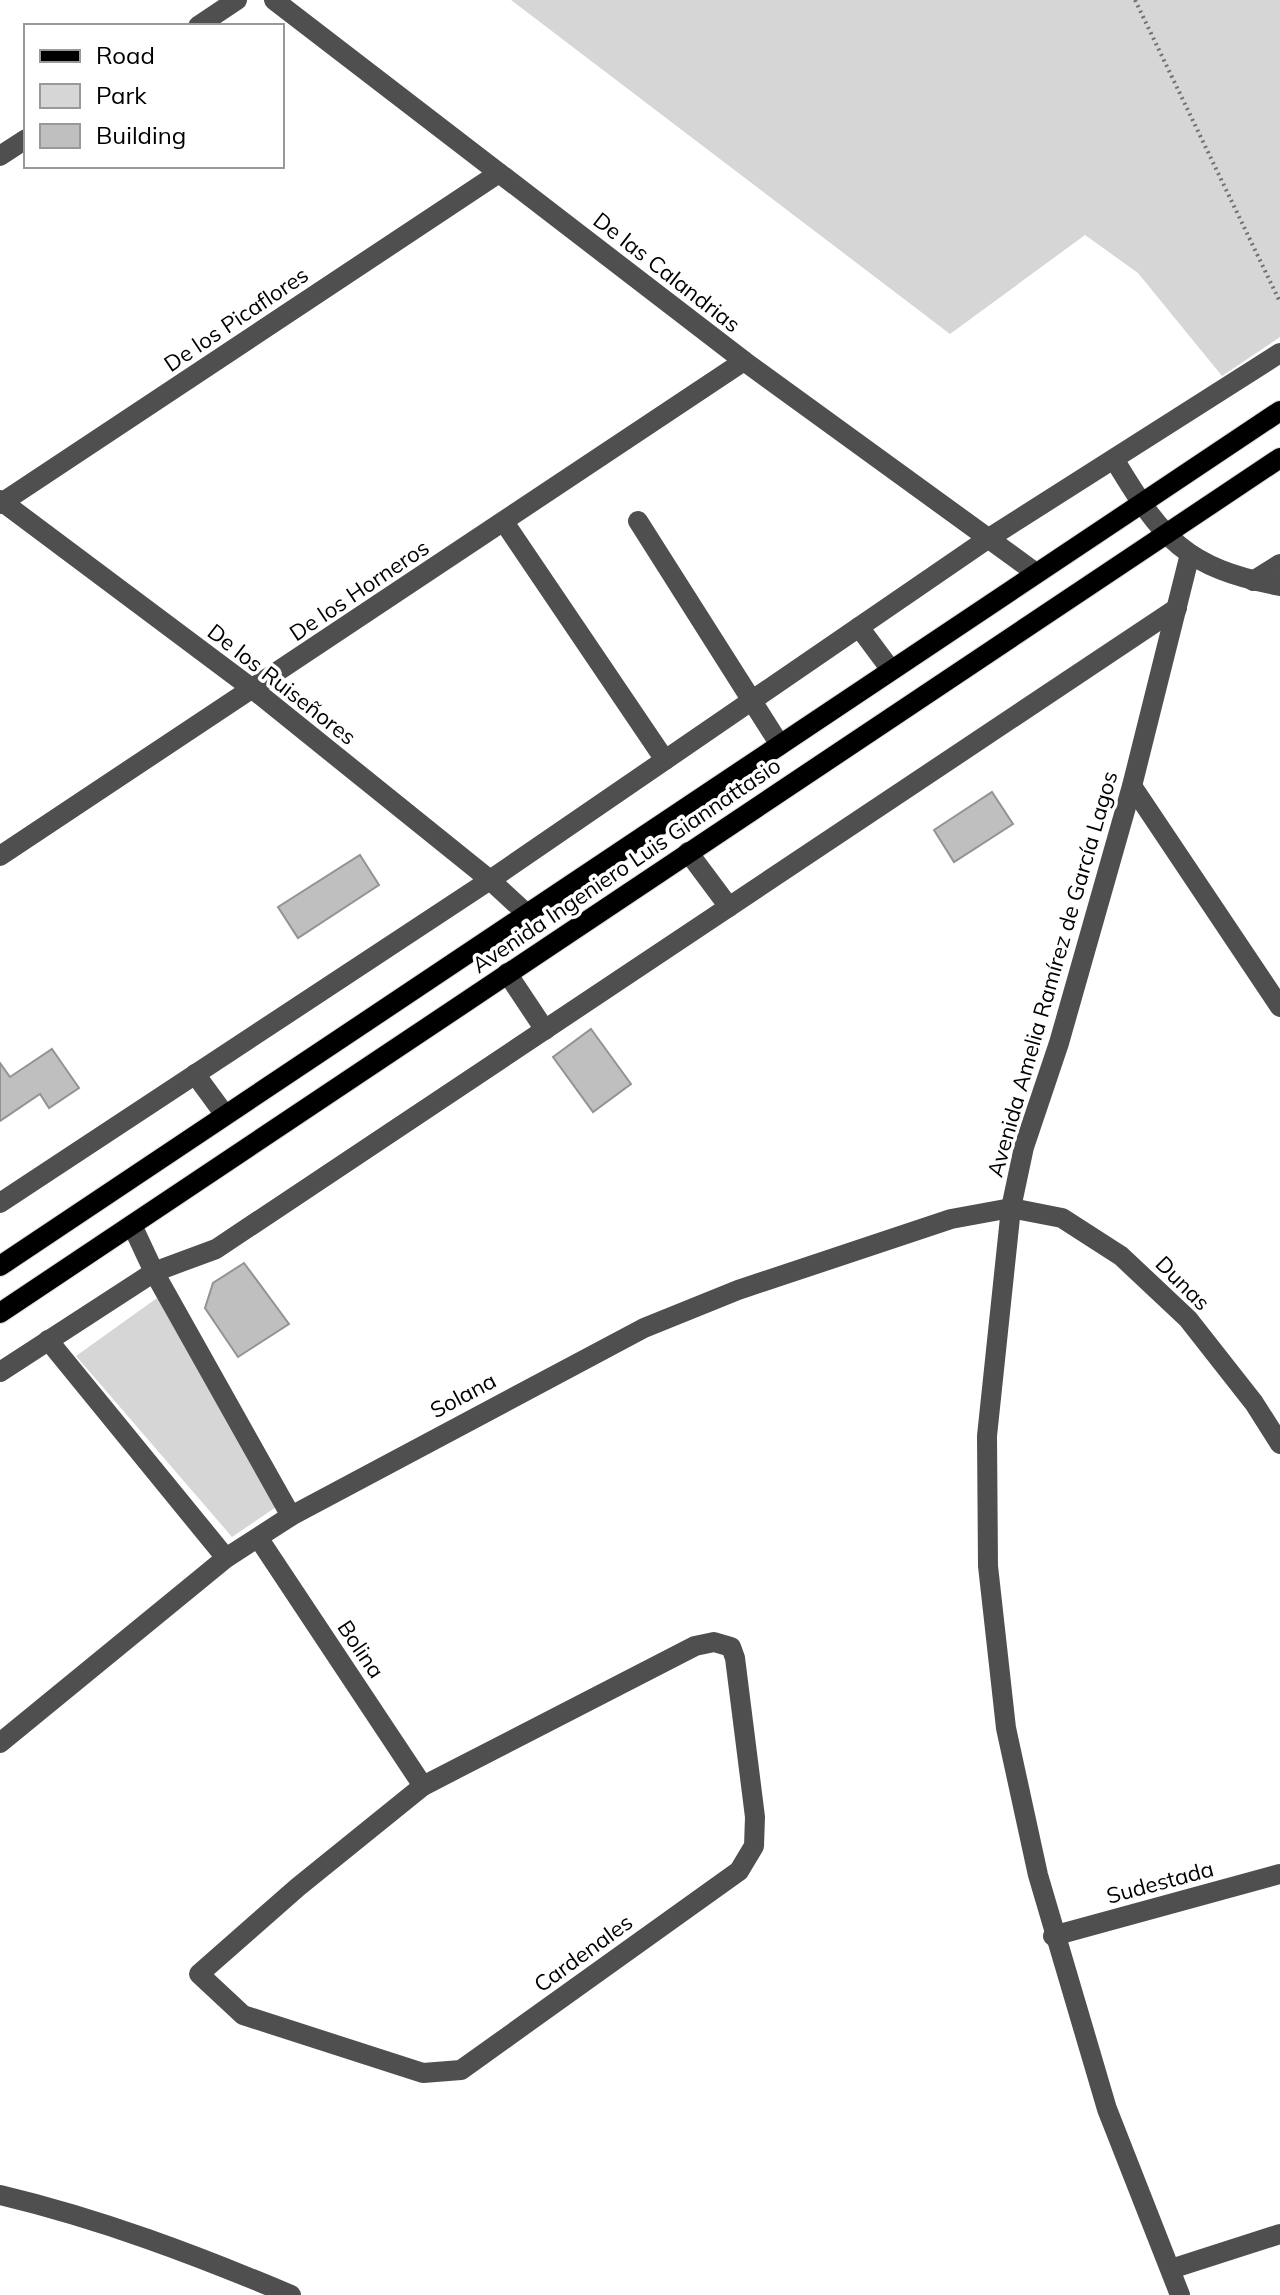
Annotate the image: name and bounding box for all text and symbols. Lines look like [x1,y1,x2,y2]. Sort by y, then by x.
legend [24,24,284,168]
text: Road [96,40,155,70]
text: Park [96,80,147,110]
text: Building [96,120,186,150]
street label: De las Calandrias [588,206,746,338]
street label: De los Picaflores [158,260,314,378]
street label: De los Horneros [284,533,434,647]
street label: De los Ruiseñores [202,617,362,751]
street label: Avenida Ingeniero Luis Giannattasio [466,751,786,979]
street label: Avenida Amelia Ramírez de García Lagos [981,768,1123,1180]
street label: Dunas [1150,1250,1216,1316]
street label: Solana [425,1366,501,1424]
street label: Bolina [331,1615,391,1683]
street label: Sudestada [1103,1854,1217,1910]
street label: Cardenales [528,1908,638,1998]

